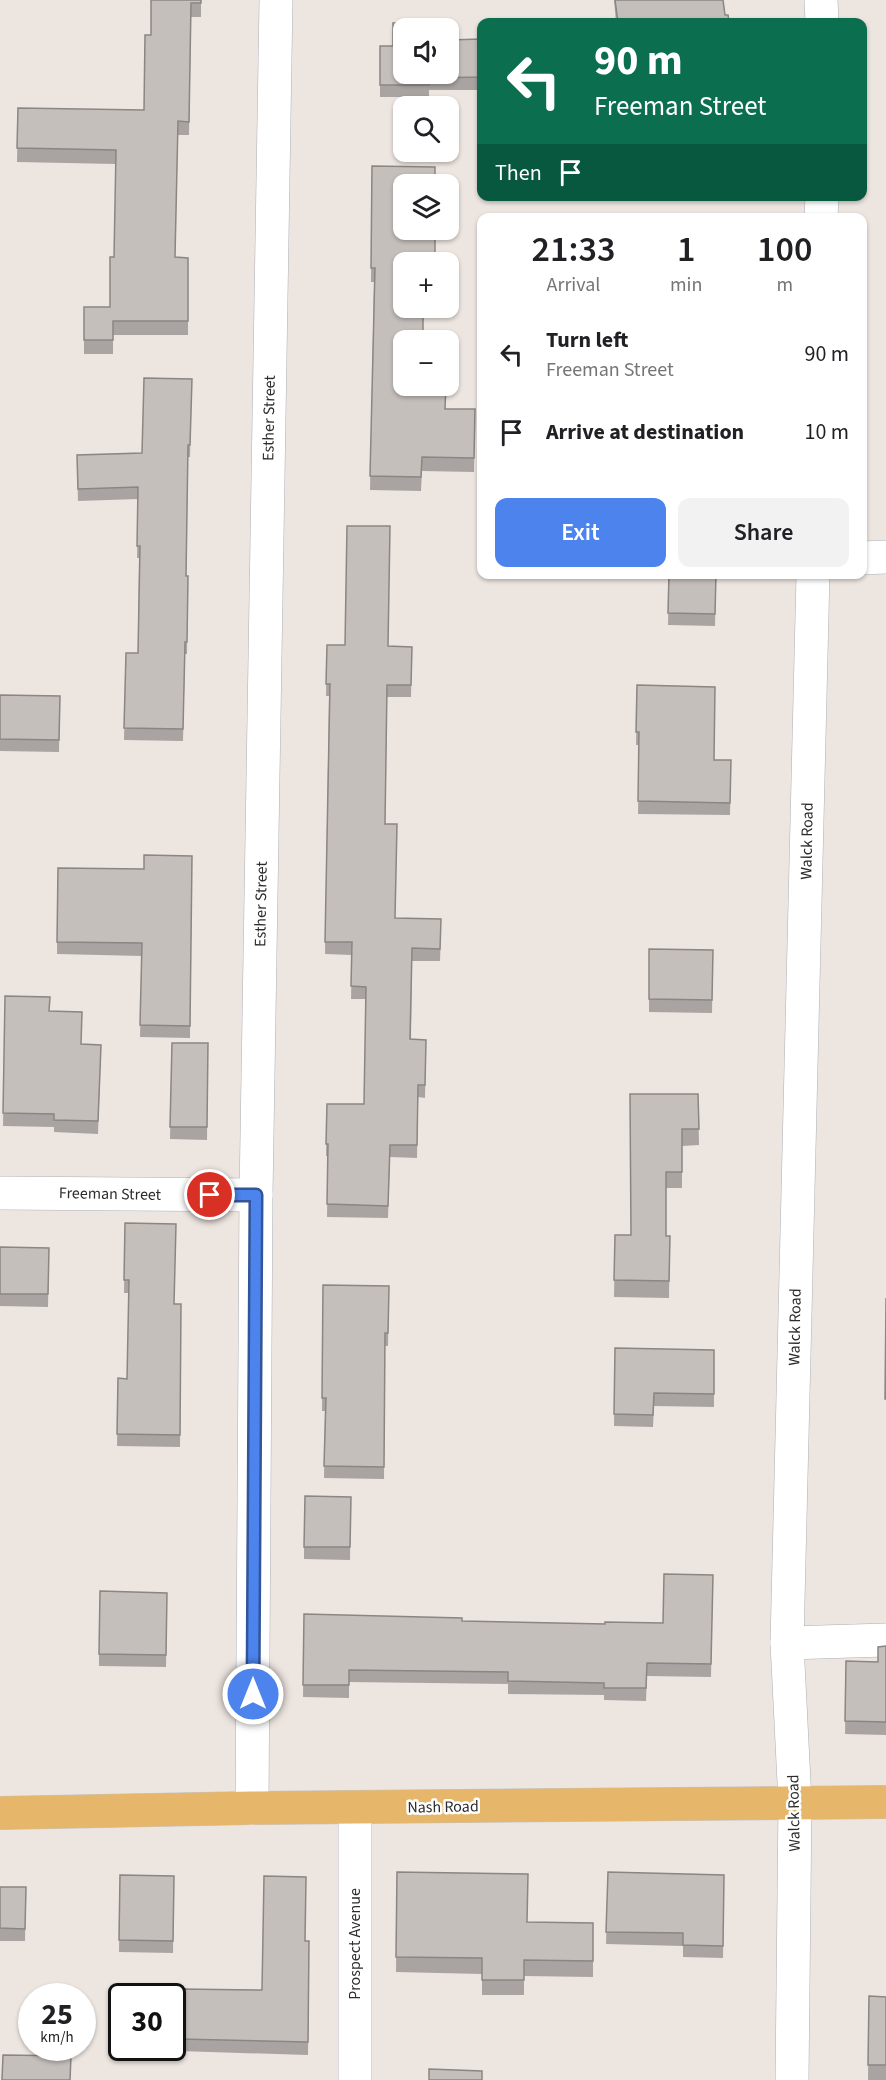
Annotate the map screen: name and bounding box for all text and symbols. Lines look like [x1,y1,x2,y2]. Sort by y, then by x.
map controls [393,18,459,396]
button: sound [393,18,459,84]
text: 90 m [594,31,683,91]
icon: left [495,42,573,120]
text: Freeman Street [594,87,766,126]
button: search [393,96,459,162]
icon: arrive [554,156,587,189]
text: Then [495,157,542,189]
button: layers [393,174,459,240]
text: 21:33 [532,224,615,275]
text: 1 [677,224,695,275]
text: 100 [757,224,812,275]
button: + [393,252,459,318]
text: Arrival [547,271,600,299]
text: min [670,271,702,299]
text: m [776,271,793,299]
text: Turn left [546,324,628,356]
button: − [393,330,459,396]
icon: left [495,338,528,371]
text: 90 m [804,338,849,370]
text: Freeman Street [546,356,674,384]
street label: Esther Street [257,374,281,461]
icon: arrive [495,416,528,449]
text: Arrive at destination [546,416,744,448]
text: 10 m [804,416,849,448]
button: Exit [495,498,666,567]
button: Share [678,498,849,567]
street label: Walck Road [795,802,819,880]
street label: Esther Street [249,860,273,947]
pin [184,1169,235,1220]
icon: arrive [193,1178,226,1211]
street label: Freeman Street [59,1182,162,1206]
street label: Walck Road [783,1288,807,1366]
position arrow [221,1662,285,1726]
street label: Walck Road [782,1774,806,1852]
street label: Nash Road [407,1795,479,1819]
street label: Prospect Avenue [344,1888,366,2000]
speed limit sign: 30 [108,1983,186,2061]
text: 25 [41,1993,73,2036]
text: km/h [40,2027,74,2048]

